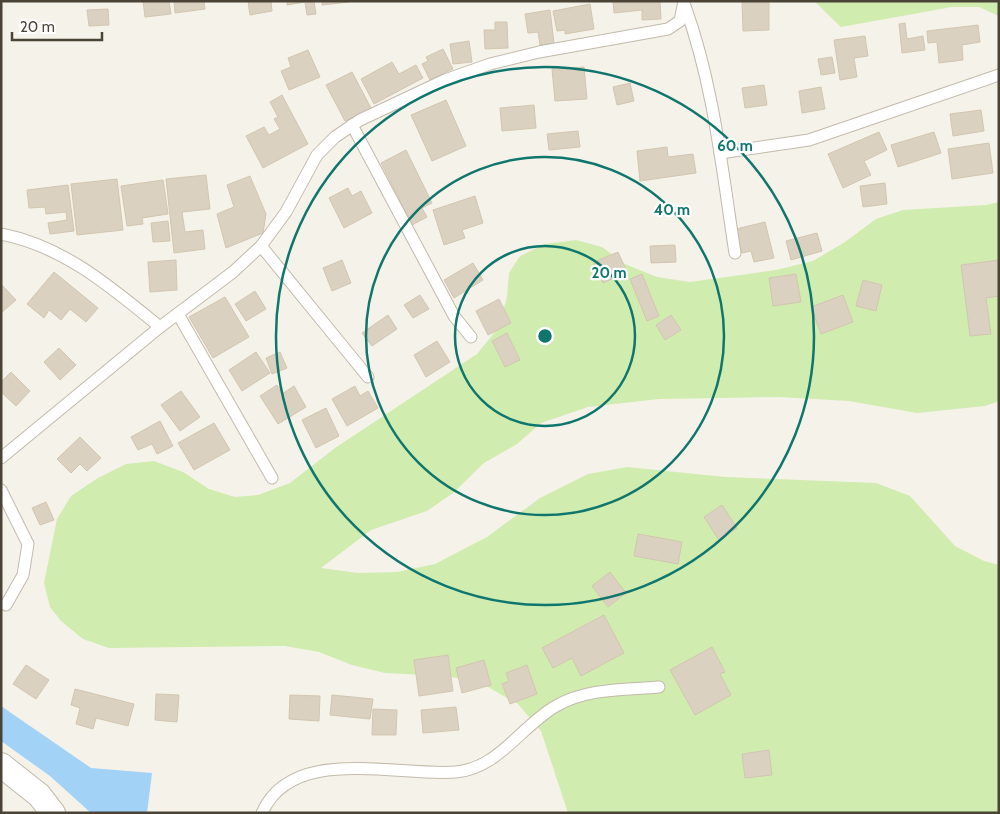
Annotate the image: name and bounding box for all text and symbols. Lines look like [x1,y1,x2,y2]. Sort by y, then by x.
scale bar [12,10,102,42]
text: 20 m [20,18,55,36]
text: 60 m [717,137,753,155]
text: 40 m [654,201,690,219]
text: 20 m [592,264,626,282]
centre of rings [536,327,554,345]

